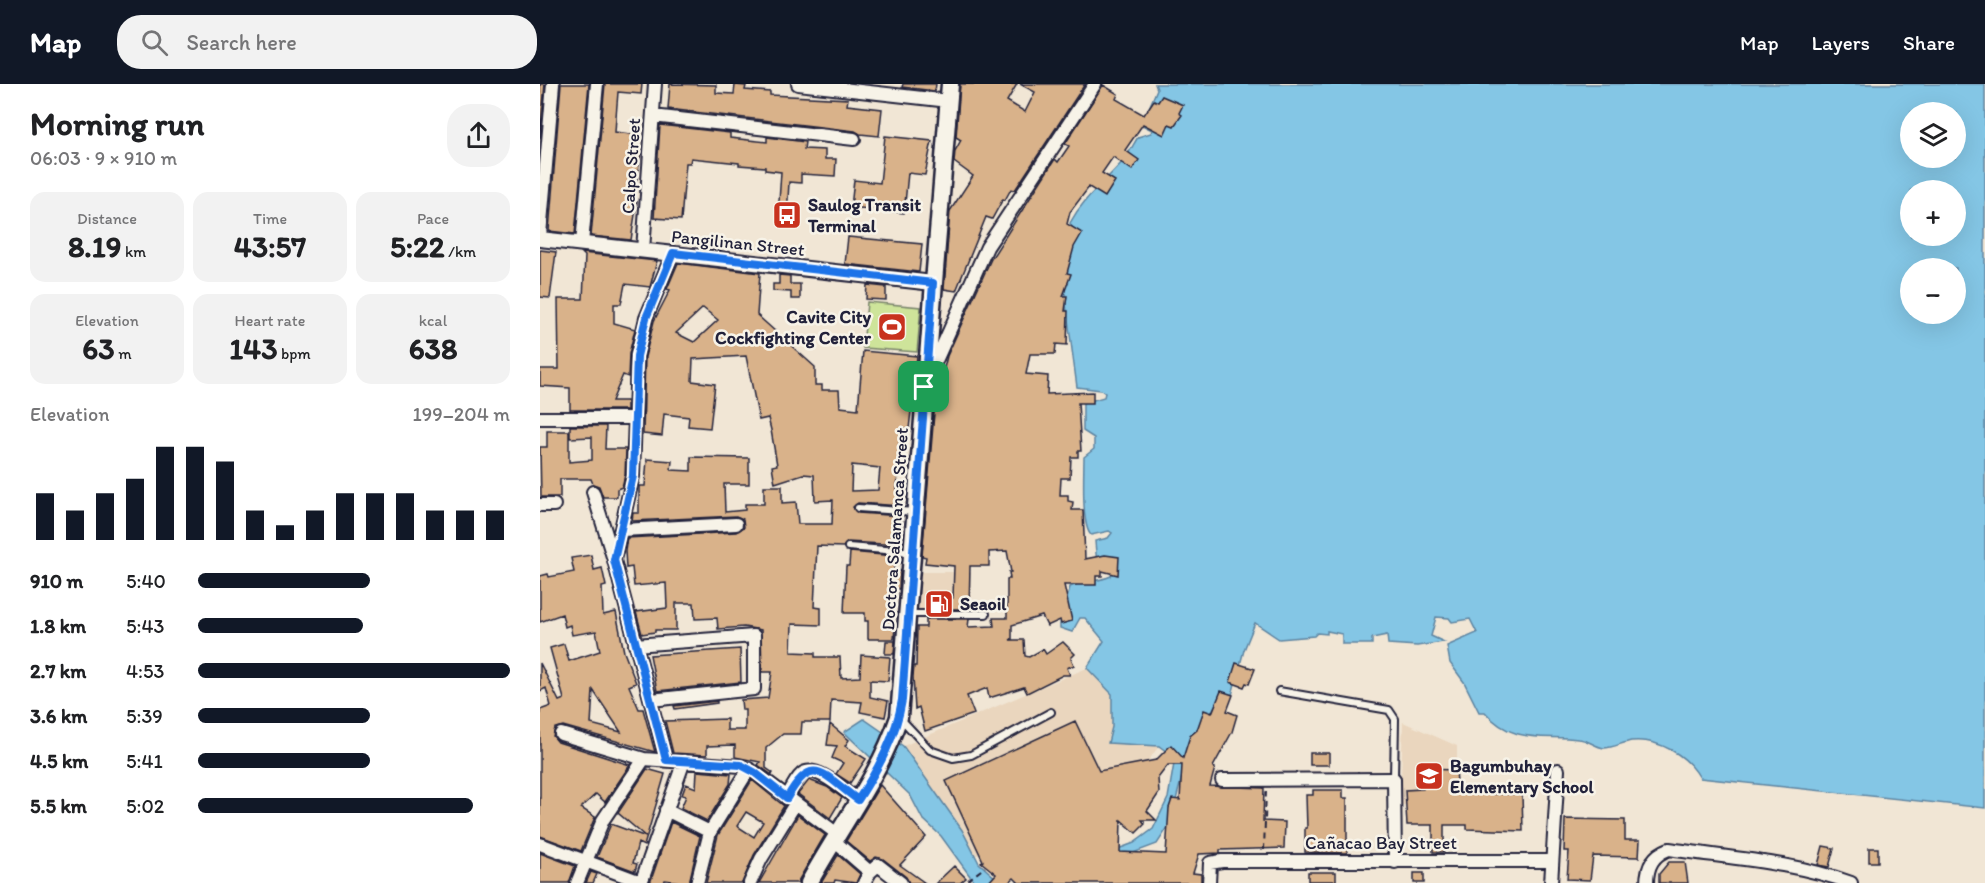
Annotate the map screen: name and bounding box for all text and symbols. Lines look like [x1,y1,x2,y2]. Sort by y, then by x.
search box [117,15,537,69]
text: Map [30,25,81,59]
icon: search [138,26,171,59]
text: Search here [186,29,297,56]
text: Map [1740,30,1779,55]
text: Layers [1812,30,1870,55]
text: Share [1903,30,1955,55]
map controls [1900,102,1966,324]
button: layers [1900,102,1966,168]
text: Morning run [30,104,205,143]
button: share [447,104,510,167]
street label: Calpo Street [617,117,645,215]
text: 06:03 · 9 × 910 m [30,146,177,170]
button: + [1900,180,1966,246]
place label: Saulog Transit Terminal [807,194,921,237]
bus stop icon: Saulog Transit Terminal [771,199,803,231]
text: Distance [77,209,137,228]
text: Time [253,209,287,228]
text: Pace [417,209,449,228]
street label: Pangilinan Street [670,225,806,261]
text: 8.19 [68,228,121,265]
text: 43:57 [234,228,306,265]
text: 5:22 [390,228,445,265]
text: km [121,242,146,261]
text: /km [445,242,476,261]
button: − [1900,258,1966,324]
place label: Cavite City Cockfighting Center [715,306,872,349]
text: Elevation [75,311,139,330]
text: Heart rate [235,311,305,330]
text: kcal [419,311,447,330]
sports icon: Cavite City Cockfighting Center [876,311,908,343]
text: 63 [82,330,115,367]
text: 143 [229,330,278,367]
text: 638 [409,330,457,367]
text: m [115,344,132,363]
text: bpm [278,344,311,363]
pin [898,361,949,412]
icon: arrive [907,370,940,403]
text: Elevation [30,402,109,426]
text: 199–204 m [412,402,510,426]
street label: Doctora Salamanca Street [877,427,913,631]
text: 910 m [30,569,83,593]
text: 5:40 [126,569,166,593]
fuel station icon: Seaoil [923,588,955,620]
place label: Seaoil [960,593,1007,615]
text: 1.8 km [30,614,86,638]
text: 5:43 [126,614,164,638]
text: 2.7 km [30,659,86,683]
text: 4:53 [126,659,164,683]
text: 3.6 km [30,704,87,728]
text: 5:39 [126,704,163,728]
text: 4.5 km [30,749,88,773]
text: 5:41 [126,749,163,773]
place label: Bagumbuhay Elementary School [1450,755,1594,798]
school or university icon: Bagumbuhay Elementary School [1413,760,1445,792]
text: 5.5 km [30,794,87,818]
text: 5:02 [126,794,164,818]
street label: Cañacao Bay Street [1305,832,1457,854]

